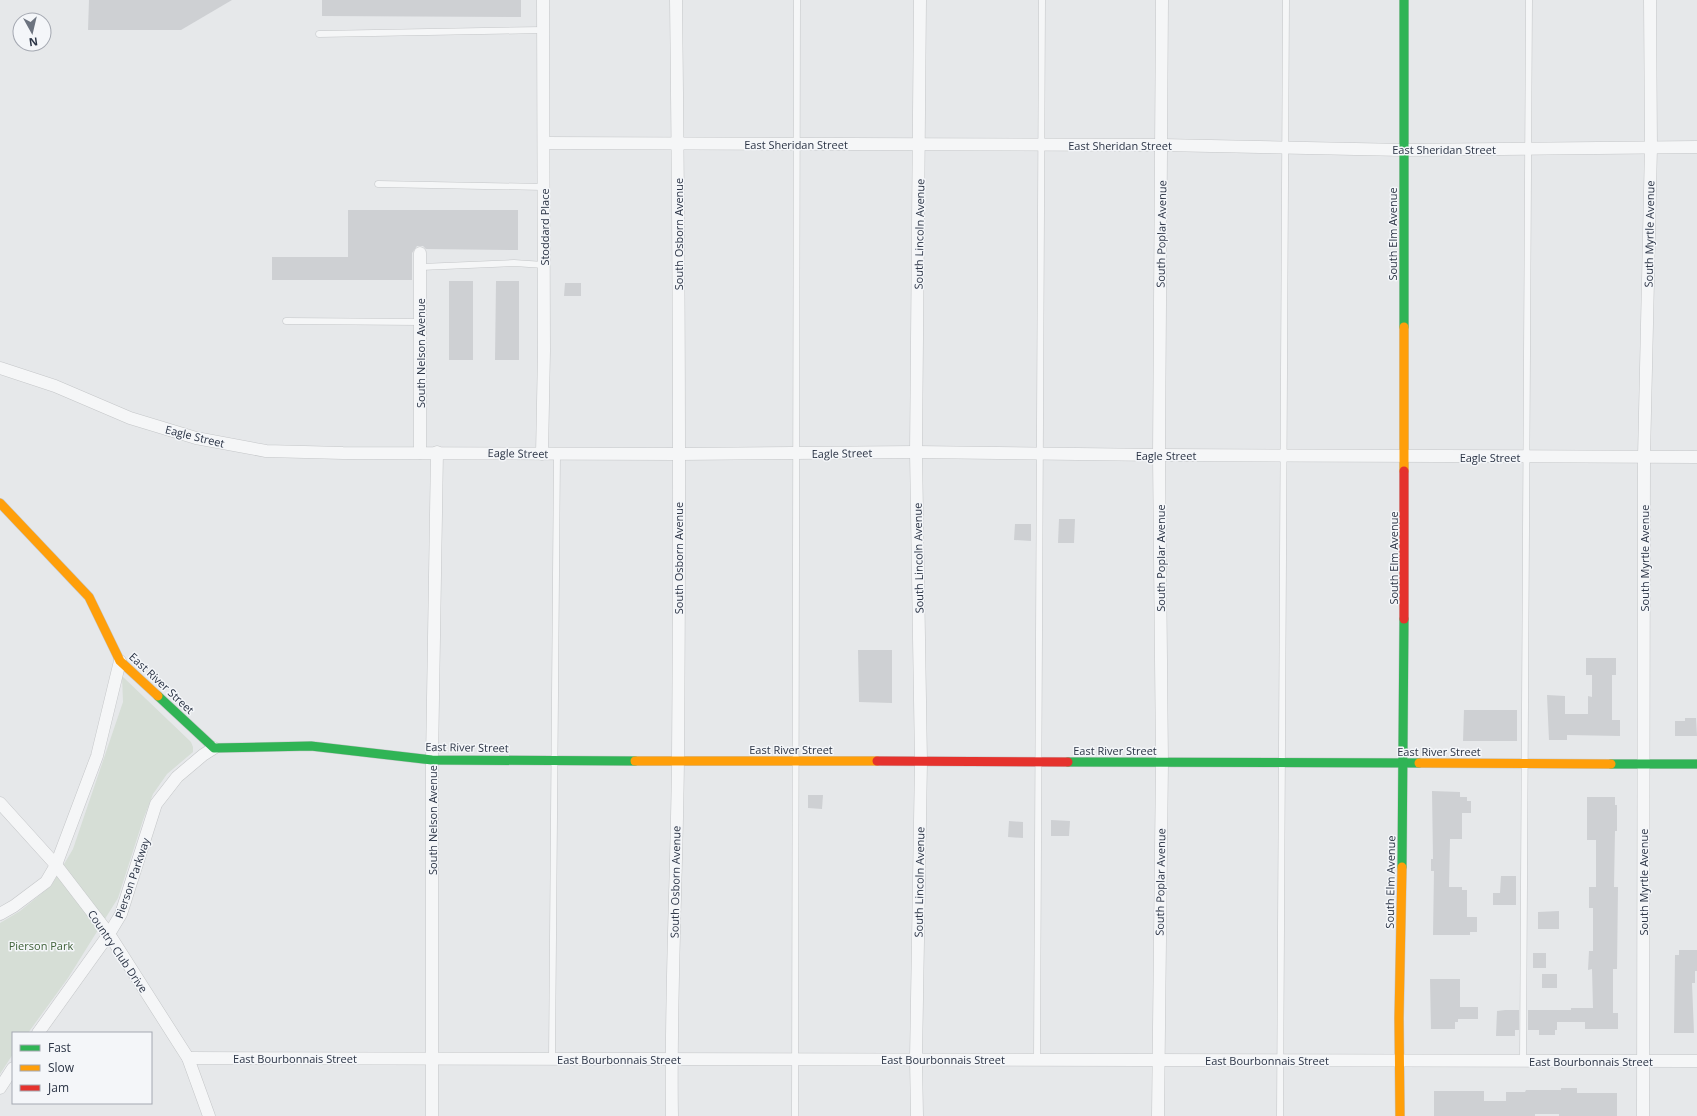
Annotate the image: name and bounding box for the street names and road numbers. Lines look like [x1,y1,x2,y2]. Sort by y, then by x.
street label: East Sheridan Street [744,137,848,152]
street label: East Sheridan Street [1068,138,1172,153]
street label: East Sheridan Street [1392,142,1496,157]
street label: South Osborn Avenue [671,178,686,290]
street label: South Lincoln Avenue [911,179,927,289]
street label: South Poplar Avenue [1153,180,1169,288]
street label: South Myrtle Avenue [1641,180,1657,288]
street label: South Elm Avenue [1385,187,1400,281]
street label: Stoddard Place [537,188,552,266]
street label: South Nelson Avenue [413,298,428,408]
street label: Eagle Street [164,421,226,451]
street label: Eagle Street [488,445,549,461]
street label: Eagle Street [812,445,873,461]
street label: Eagle Street [1136,448,1196,463]
street label: Eagle Street [1460,450,1520,465]
street label: South Osborn Avenue [671,502,686,614]
street label: South Lincoln Avenue [910,503,926,613]
street label: South Poplar Avenue [1153,504,1168,612]
street label: South Myrtle Avenue [1637,505,1652,611]
street label: South Elm Avenue [1386,511,1401,605]
street label: East River Street [126,649,198,717]
street label: East River Street [425,739,509,755]
street label: East River Street [749,742,833,757]
street label: East River Street [1073,743,1157,758]
street label: East River Street [1397,744,1481,759]
street label: South Nelson Avenue [425,765,440,875]
street label: South Osborn Avenue [667,826,683,938]
street label: South Lincoln Avenue [911,827,927,937]
street label: South Poplar Avenue [1152,828,1168,936]
street label: South Myrtle Avenue [1636,829,1651,935]
street label: Pierson Parkway [111,835,153,920]
street label: South Elm Avenue [1382,835,1398,929]
street label: Country Club Drive [85,907,151,995]
street label: East Bourbonnais Street [233,1051,357,1066]
street label: East Bourbonnais Street [557,1052,681,1067]
street label: East Bourbonnais Street [881,1052,1005,1067]
street label: East Bourbonnais Street [1205,1053,1329,1068]
street label: East Bourbonnais Street [1529,1054,1653,1069]

